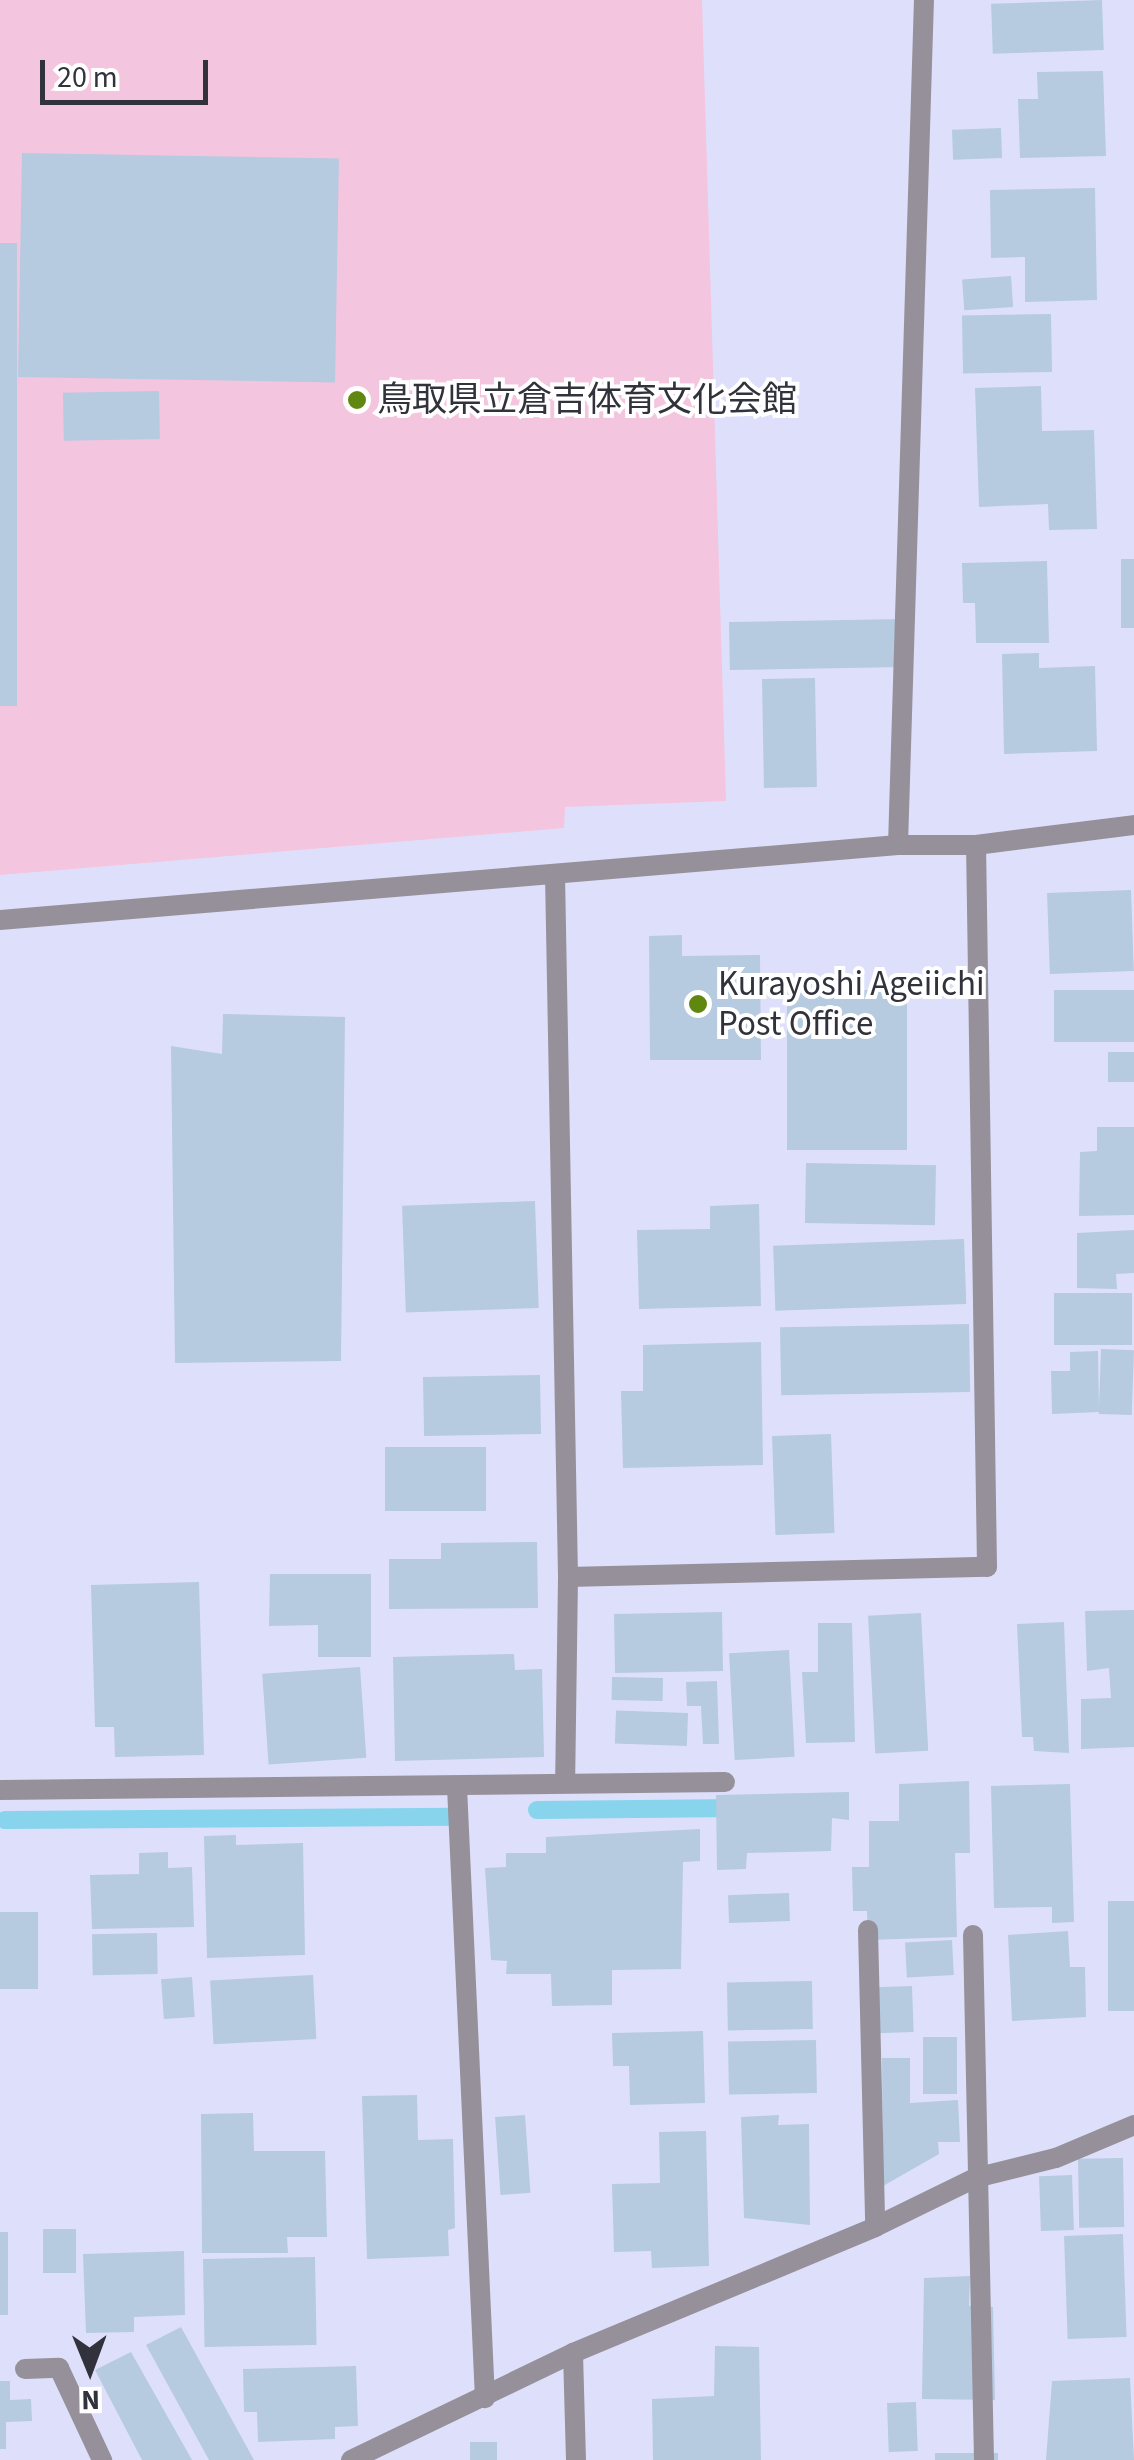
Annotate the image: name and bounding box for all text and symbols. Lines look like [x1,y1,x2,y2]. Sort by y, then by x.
scale bar [45,40,212,102]
text: 20 m [57,56,118,99]
place label: 鳥取県立倉吉体育文化会館 [377,379,797,421]
marker: 鳥取県立倉吉体育文化会館 [346,389,368,411]
place label: Kurayoshi Ageiichi Post Office [718,963,985,1045]
marker: Kurayoshi Ageiichi Post Office [687,993,709,1015]
north arrow [40,2320,140,2420]
text: N [81,2380,100,2420]

